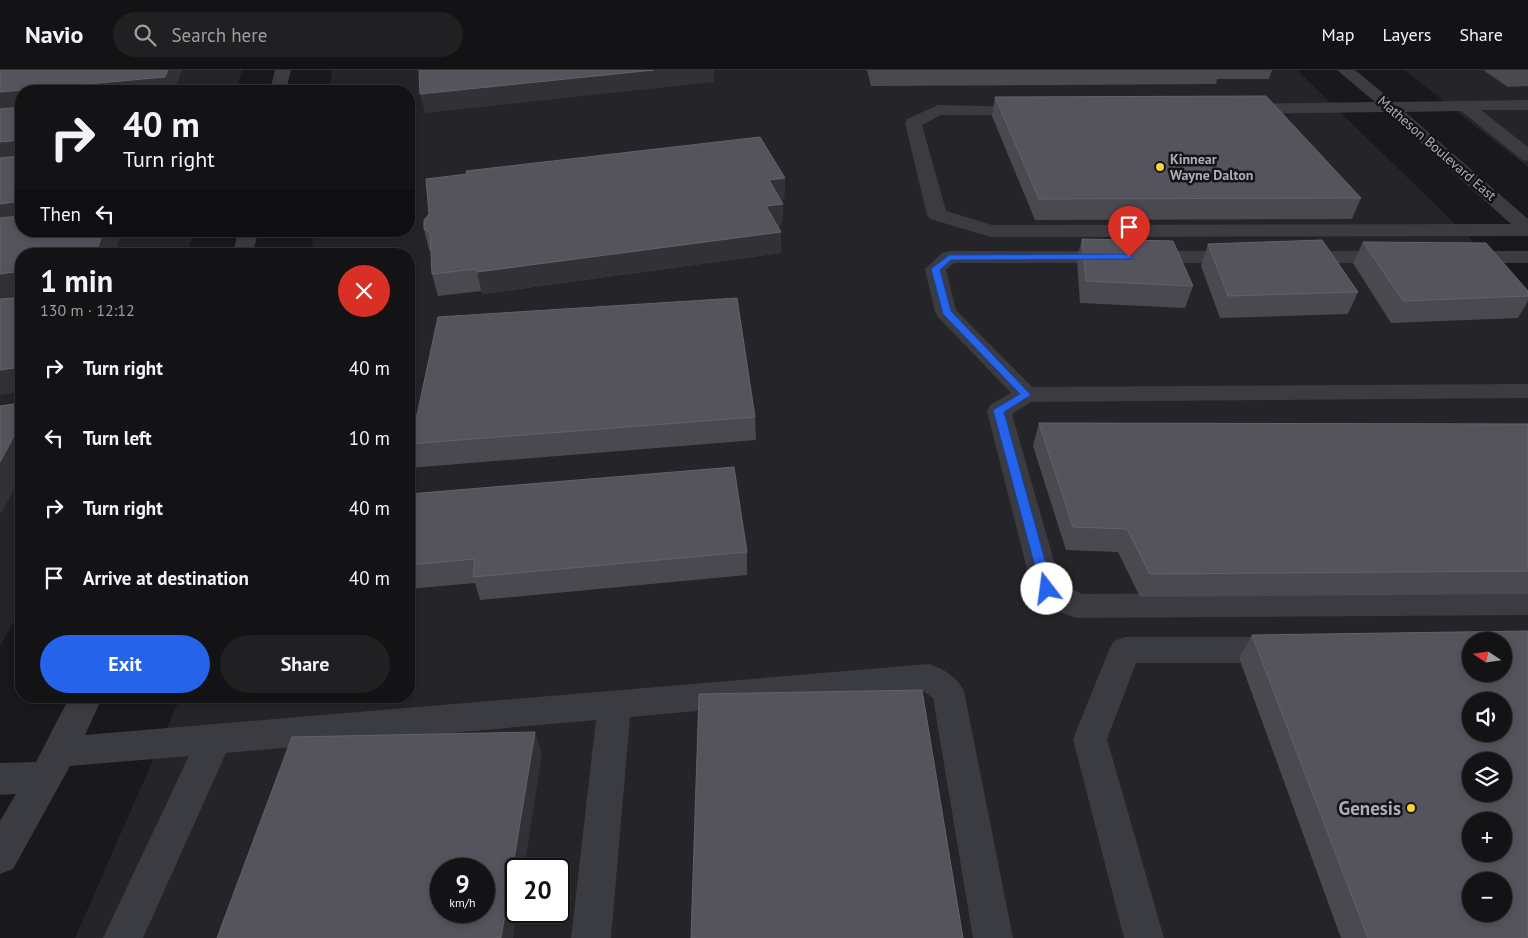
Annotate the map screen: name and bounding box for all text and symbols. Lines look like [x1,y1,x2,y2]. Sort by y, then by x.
search box [113,12,463,57]
text: Navio [25,19,83,50]
icon: search [131,21,159,49]
text: Search here [171,23,267,47]
text: Map [1322,23,1354,46]
text: Layers [1382,23,1431,46]
text: Share [1459,23,1503,46]
street label: Matheson Boulevard East [1374,92,1500,205]
text: 40 m [123,101,200,147]
icon: right [40,105,105,170]
text: Turn right [123,145,215,173]
place label: Kinnear Wayne Dalton [1170,150,1253,184]
marker: Kinnear Wayne Dalton [1154,161,1166,173]
icon: left [91,200,119,228]
text: Then [40,202,81,226]
pin [1108,206,1150,257]
icon: arrive [1115,213,1143,241]
text: 1 min [40,261,113,300]
button: close [338,265,390,317]
text: 130 m · 12:12 [40,300,135,320]
icon: right [40,354,68,382]
text: Turn right [83,356,163,380]
text: 40 m [349,356,390,380]
icon: left [40,424,68,452]
text: Turn left [83,426,152,450]
text: 10 m [349,426,390,450]
icon: right [40,494,68,522]
text: Turn right [83,496,163,520]
text: 40 m [349,496,390,520]
position arrow [1020,562,1072,614]
icon: arrive [40,564,68,592]
text: Arrive at destination [83,566,249,590]
text: 40 m [349,566,390,590]
north arrow [1462,632,1512,682]
map controls [1462,632,1512,922]
button: Exit [40,635,210,693]
button: Share [220,635,390,693]
button: sound [1462,692,1512,742]
button: layers [1462,752,1512,802]
place label: Genesis [1339,796,1401,820]
marker: Genesis [1405,802,1417,814]
button: + [1462,812,1512,862]
speed limit sign: 20 [505,858,570,923]
text: 9 [455,868,470,900]
button: − [1462,872,1512,922]
text: km/h [449,895,476,910]

